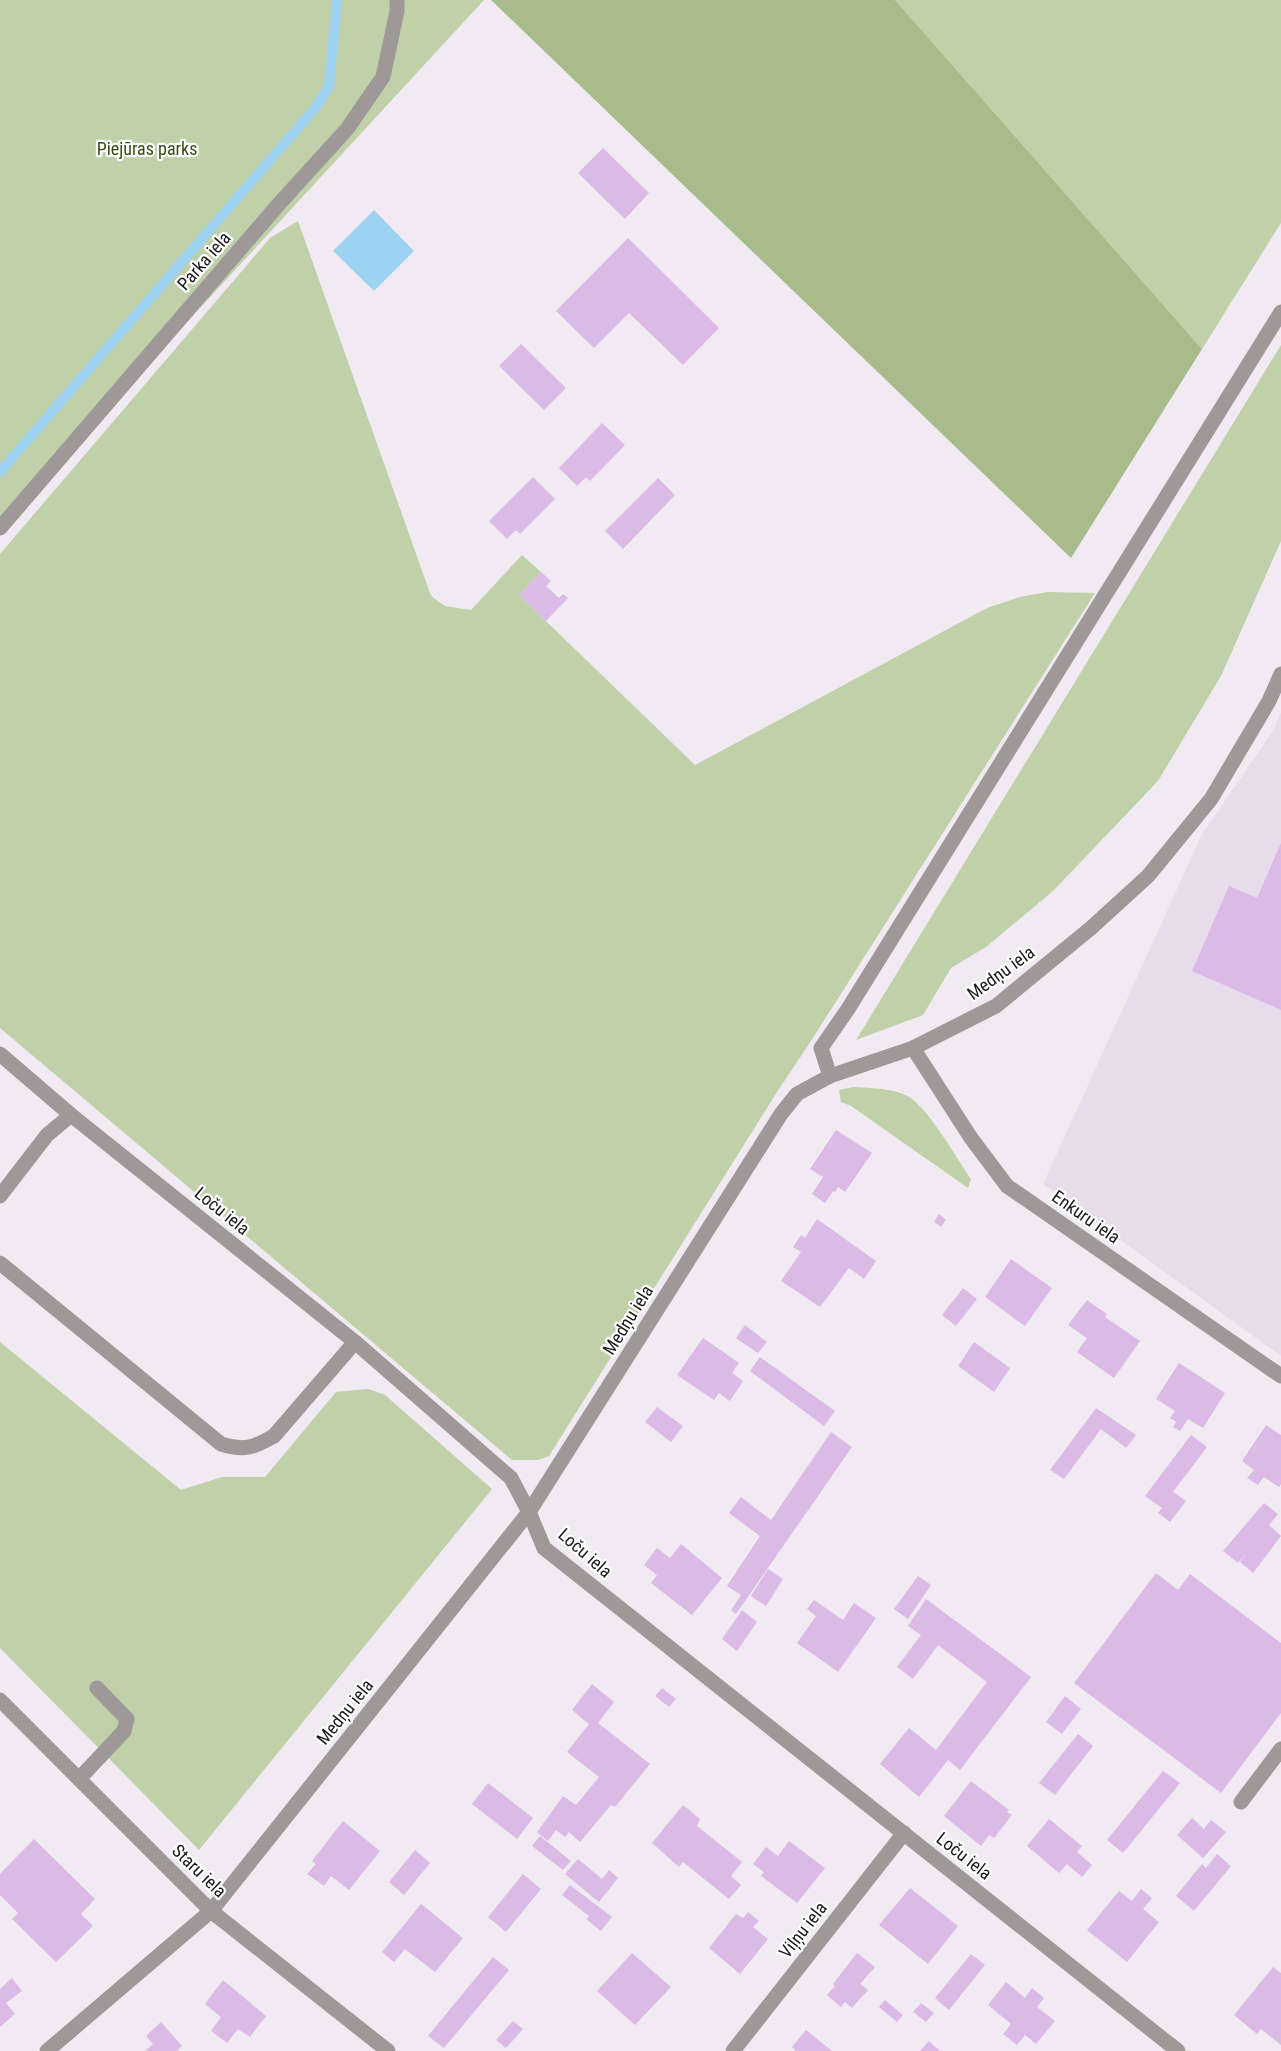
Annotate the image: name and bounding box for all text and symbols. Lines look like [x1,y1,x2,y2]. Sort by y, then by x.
park label: Piejūras parks [97,138,197,159]
street label: Parka iela [173,227,235,294]
street label: Medņu iela [963,941,1039,1005]
street label: Loču iela [191,1182,254,1239]
street label: Enkuru iela [1048,1186,1124,1248]
street label: Medņu iela [598,1281,658,1359]
street label: Loču iela [554,1524,616,1582]
street label: Medņu iela [312,1675,378,1749]
street label: Loču iela [933,1828,996,1884]
street label: Staru iela [168,1840,231,1901]
street label: Viļņu iela [774,1898,832,1962]

